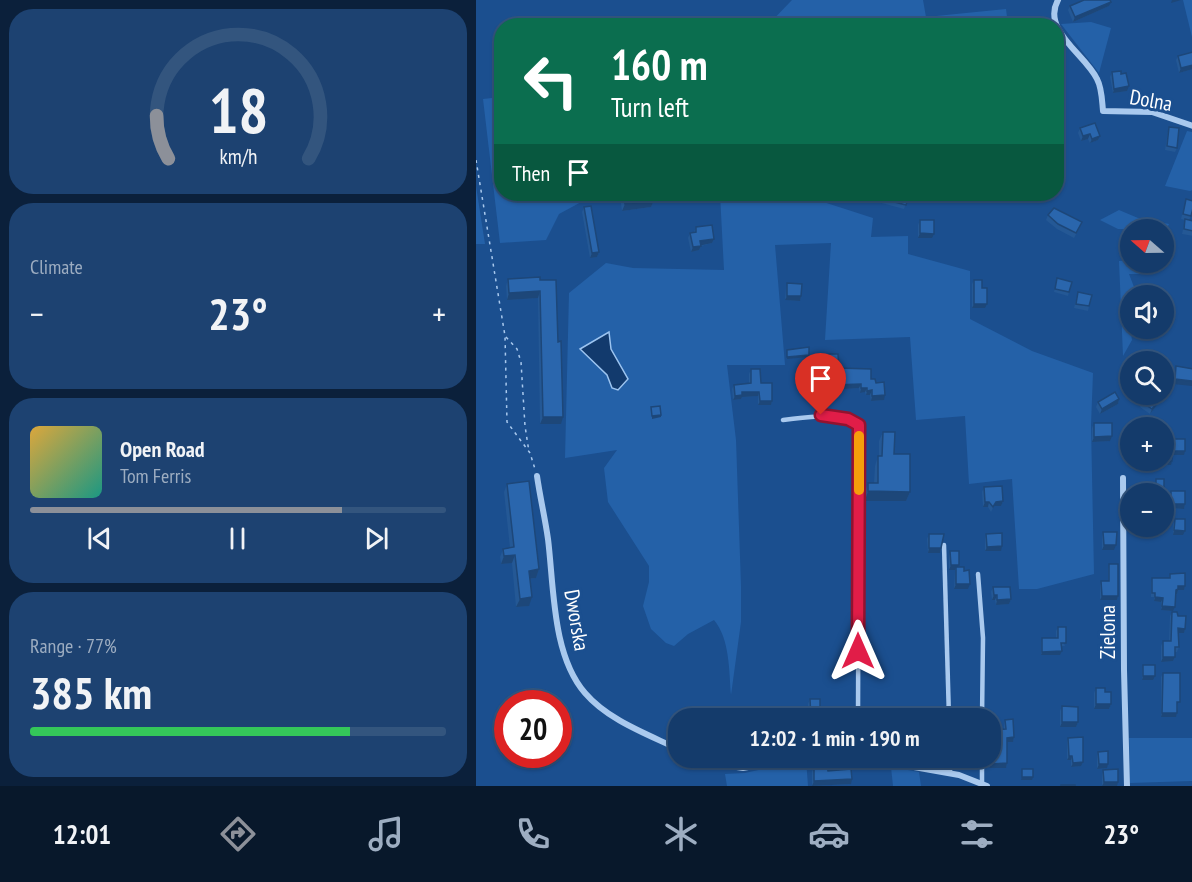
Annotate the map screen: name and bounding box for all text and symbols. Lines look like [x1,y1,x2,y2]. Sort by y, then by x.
text: 160 m [611,37,708,92]
icon: left [512,42,590,120]
text: 18 [208,69,268,150]
street label: Dolna [1128,83,1174,117]
text: Turn left [611,90,689,124]
text: km/h [219,142,257,170]
icon: arrive [562,156,595,189]
text: Then [512,159,550,187]
north arrow [1120,219,1174,273]
map controls [1120,219,1174,537]
text: Climate [30,254,83,280]
text: 23° [208,284,268,342]
button: sound [1120,285,1174,339]
text: − [30,292,44,335]
text: + [432,292,446,335]
button: search [1120,351,1174,405]
pin [795,353,846,415]
icon: arrive [804,362,837,395]
button: + [1120,417,1174,471]
text: Open Road [120,435,205,463]
text: Tom Ferris [120,463,191,489]
button: − [1120,483,1174,537]
icon: previous [83,522,116,555]
icon: pause [221,522,254,555]
icon: next [360,522,393,555]
street label: Dworska [558,587,596,653]
street label: Zielona [1094,605,1121,659]
position arrow [826,619,890,683]
text: Range · 77% [30,633,117,659]
text: 385 km [30,663,152,721]
speed limit sign: 20 [494,690,572,768]
text: 12:02 · 1 min · 190 m [749,724,920,752]
icon: directions [217,813,259,855]
icon: music [365,813,407,855]
icon: phone [512,813,554,855]
icon: climate [660,813,702,855]
icon: car [808,813,850,855]
icon: filters [956,813,998,855]
text: 12:01 [53,817,111,851]
text: 23° [1103,817,1139,851]

